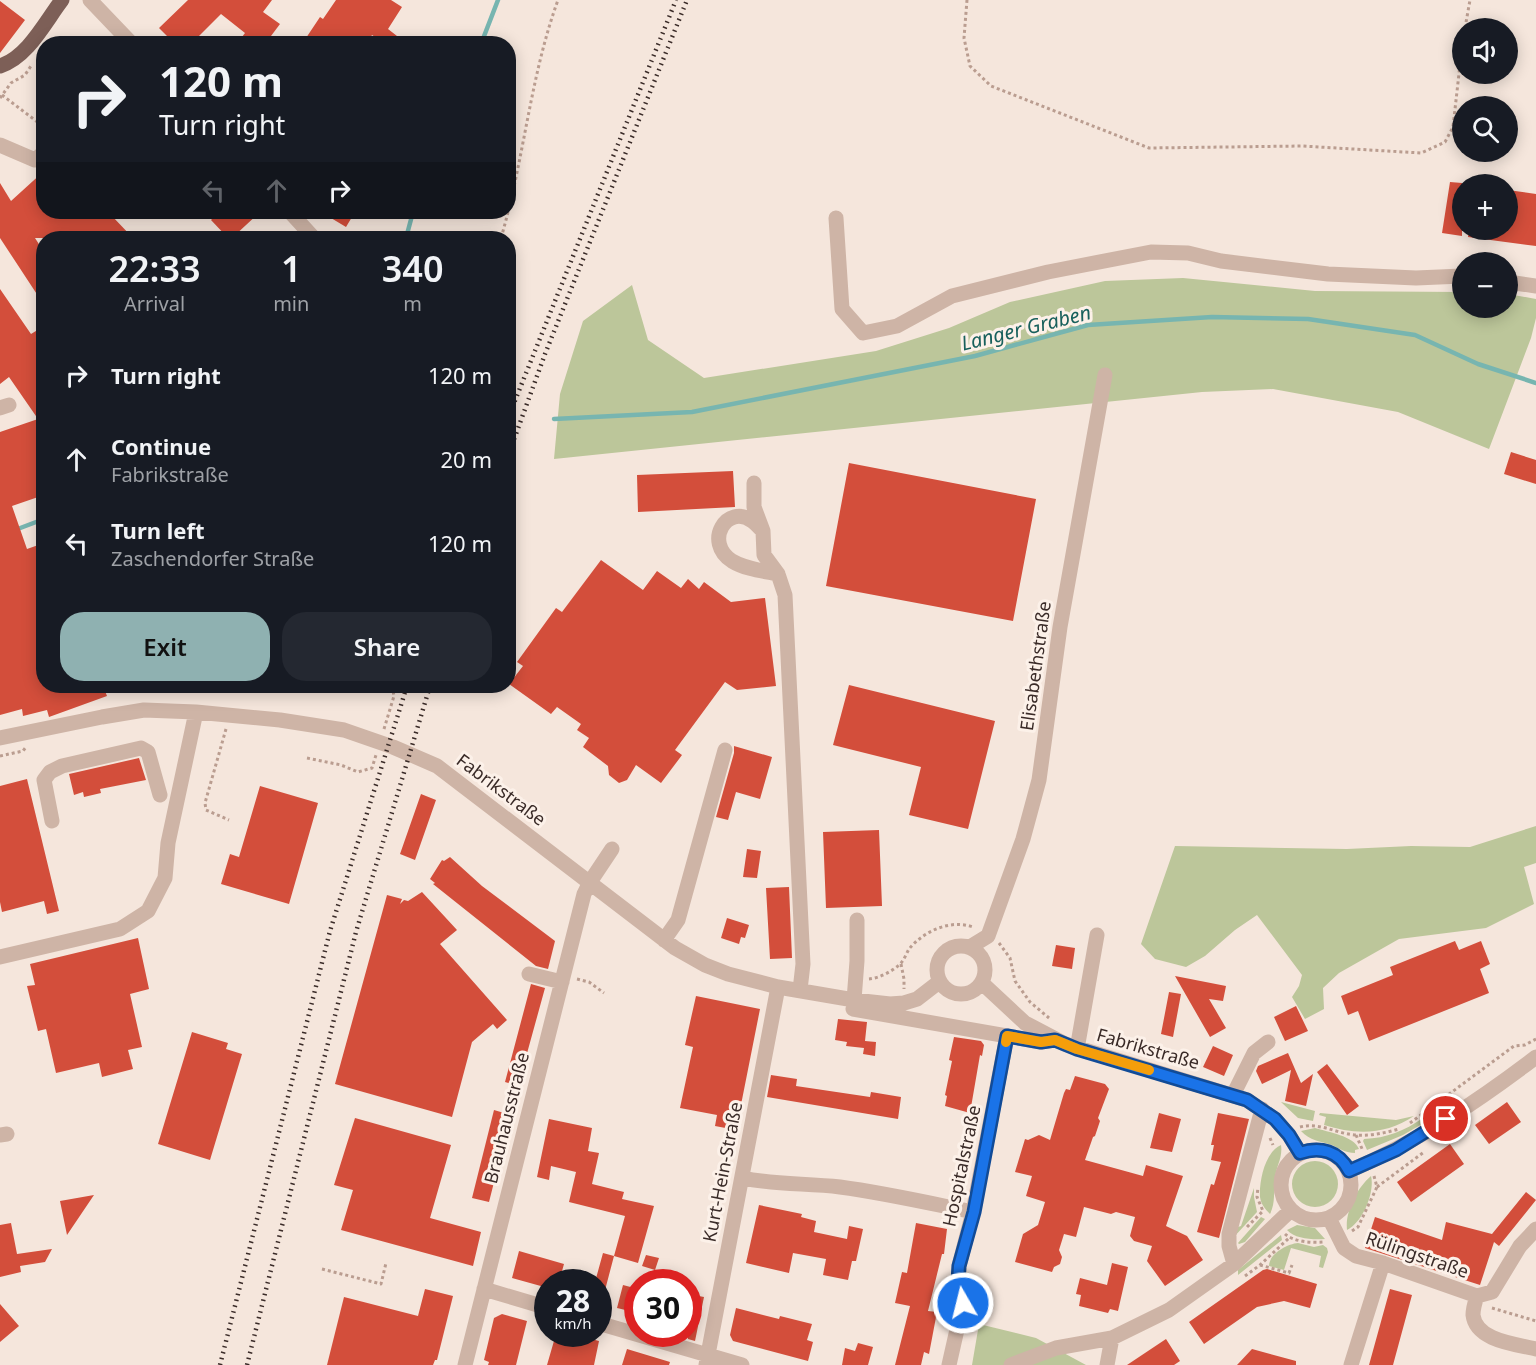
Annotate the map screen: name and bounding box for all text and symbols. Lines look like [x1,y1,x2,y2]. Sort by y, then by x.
map controls [1452,18,1518,318]
button: sound [1452,18,1518,84]
text: 120 m [159,52,283,109]
icon: right [60,60,138,138]
button: search [1452,96,1518,162]
text: Turn right [159,106,285,143]
icon: left [197,174,230,207]
icon: ahead [260,174,293,207]
icon: right [323,174,356,207]
button: + [1452,174,1518,240]
text: 22:33 [108,244,201,293]
text: 1 [281,244,302,293]
text: 340 [382,244,444,293]
button: − [1452,252,1518,318]
text: Arrival [124,290,185,317]
text: min [273,290,309,317]
text: m [403,290,422,317]
water label: Langer Graben [958,298,1094,357]
icon: right [60,359,93,392]
text: Turn right [111,360,221,390]
text: 120 m [428,360,492,390]
text: Continue [111,431,211,461]
icon: ahead [60,443,93,476]
text: 20 m [441,444,492,474]
text: Fabrikstraße [111,461,229,488]
text: Turn left [111,515,205,545]
icon: left [60,527,93,560]
text: 120 m [428,528,492,558]
text: Zaschendorfer Straße [111,545,314,572]
street label: Elisabethstraße [1014,599,1056,732]
button: Exit [60,612,270,681]
button: Share [282,612,492,681]
street label: Fabrikstraße [452,748,551,831]
street label: Fabrikstraße [1094,1022,1203,1074]
street label: Brauhausstraße [478,1049,534,1186]
pin [1420,1093,1471,1144]
street label: Kurt-Hein-Straße [697,1100,747,1244]
icon: arrive [1429,1102,1462,1135]
street label: Hospitalstraße [936,1103,986,1229]
street label: Rülingstraße [1363,1225,1472,1283]
speed limit sign: 30 [624,1269,702,1347]
position arrow [931,1271,995,1335]
text: 28 [556,1280,590,1321]
text: km/h [555,1313,591,1333]

